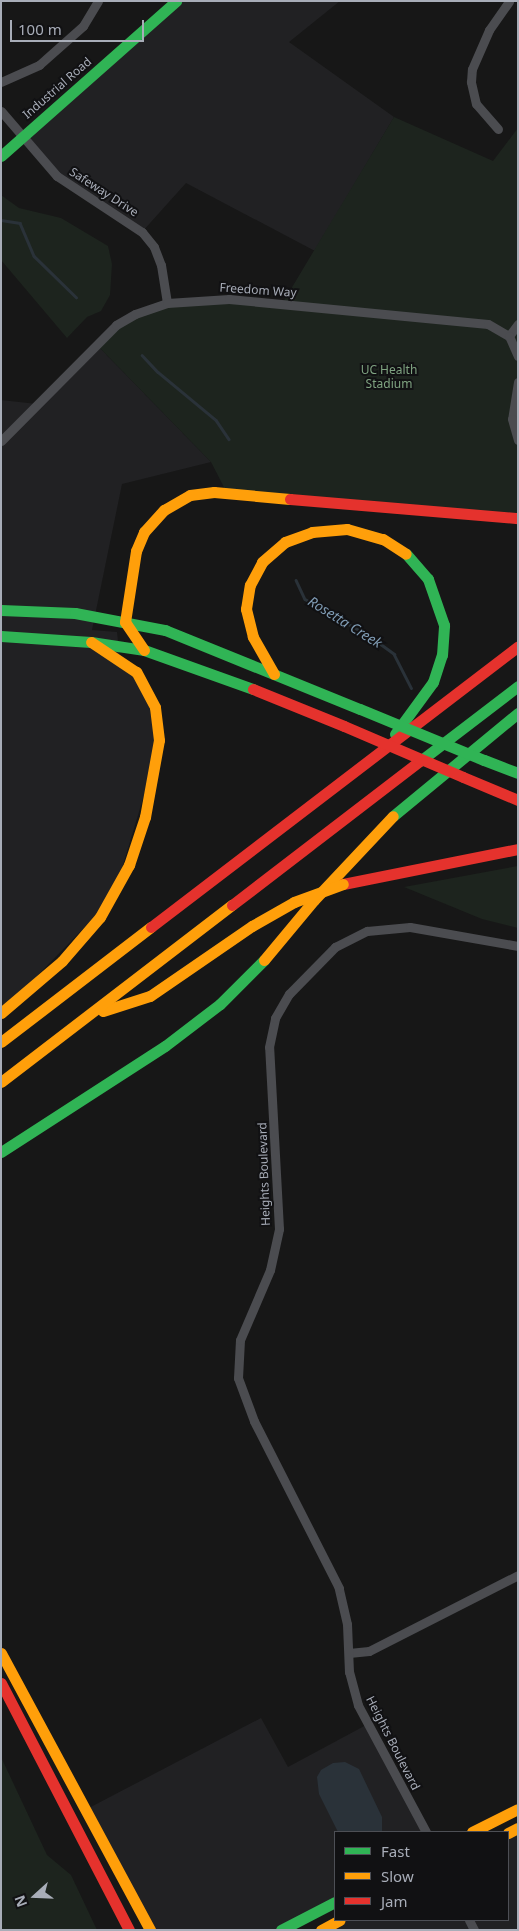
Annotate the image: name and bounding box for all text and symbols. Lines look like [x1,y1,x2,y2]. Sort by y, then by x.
scale bar [12,10,146,42]
text: 100 m [18,19,62,39]
street label: Industrial Road [20,54,94,122]
street label: Safeway Drive [67,164,141,220]
street label: Freedom Way [219,280,297,300]
park label: UC Health Stadium [361,363,417,391]
water label: Rosetta Creek [305,593,385,651]
street label: Heights Boulevard [255,1122,273,1226]
street label: Heights Boulevard [363,1693,423,1793]
legend [334,1831,509,1921]
text: Fast [381,1841,410,1861]
text: Slow [381,1866,414,1886]
north arrow [10,1871,60,1921]
text: Jam [381,1891,408,1911]
text: N [10,1893,31,1910]

